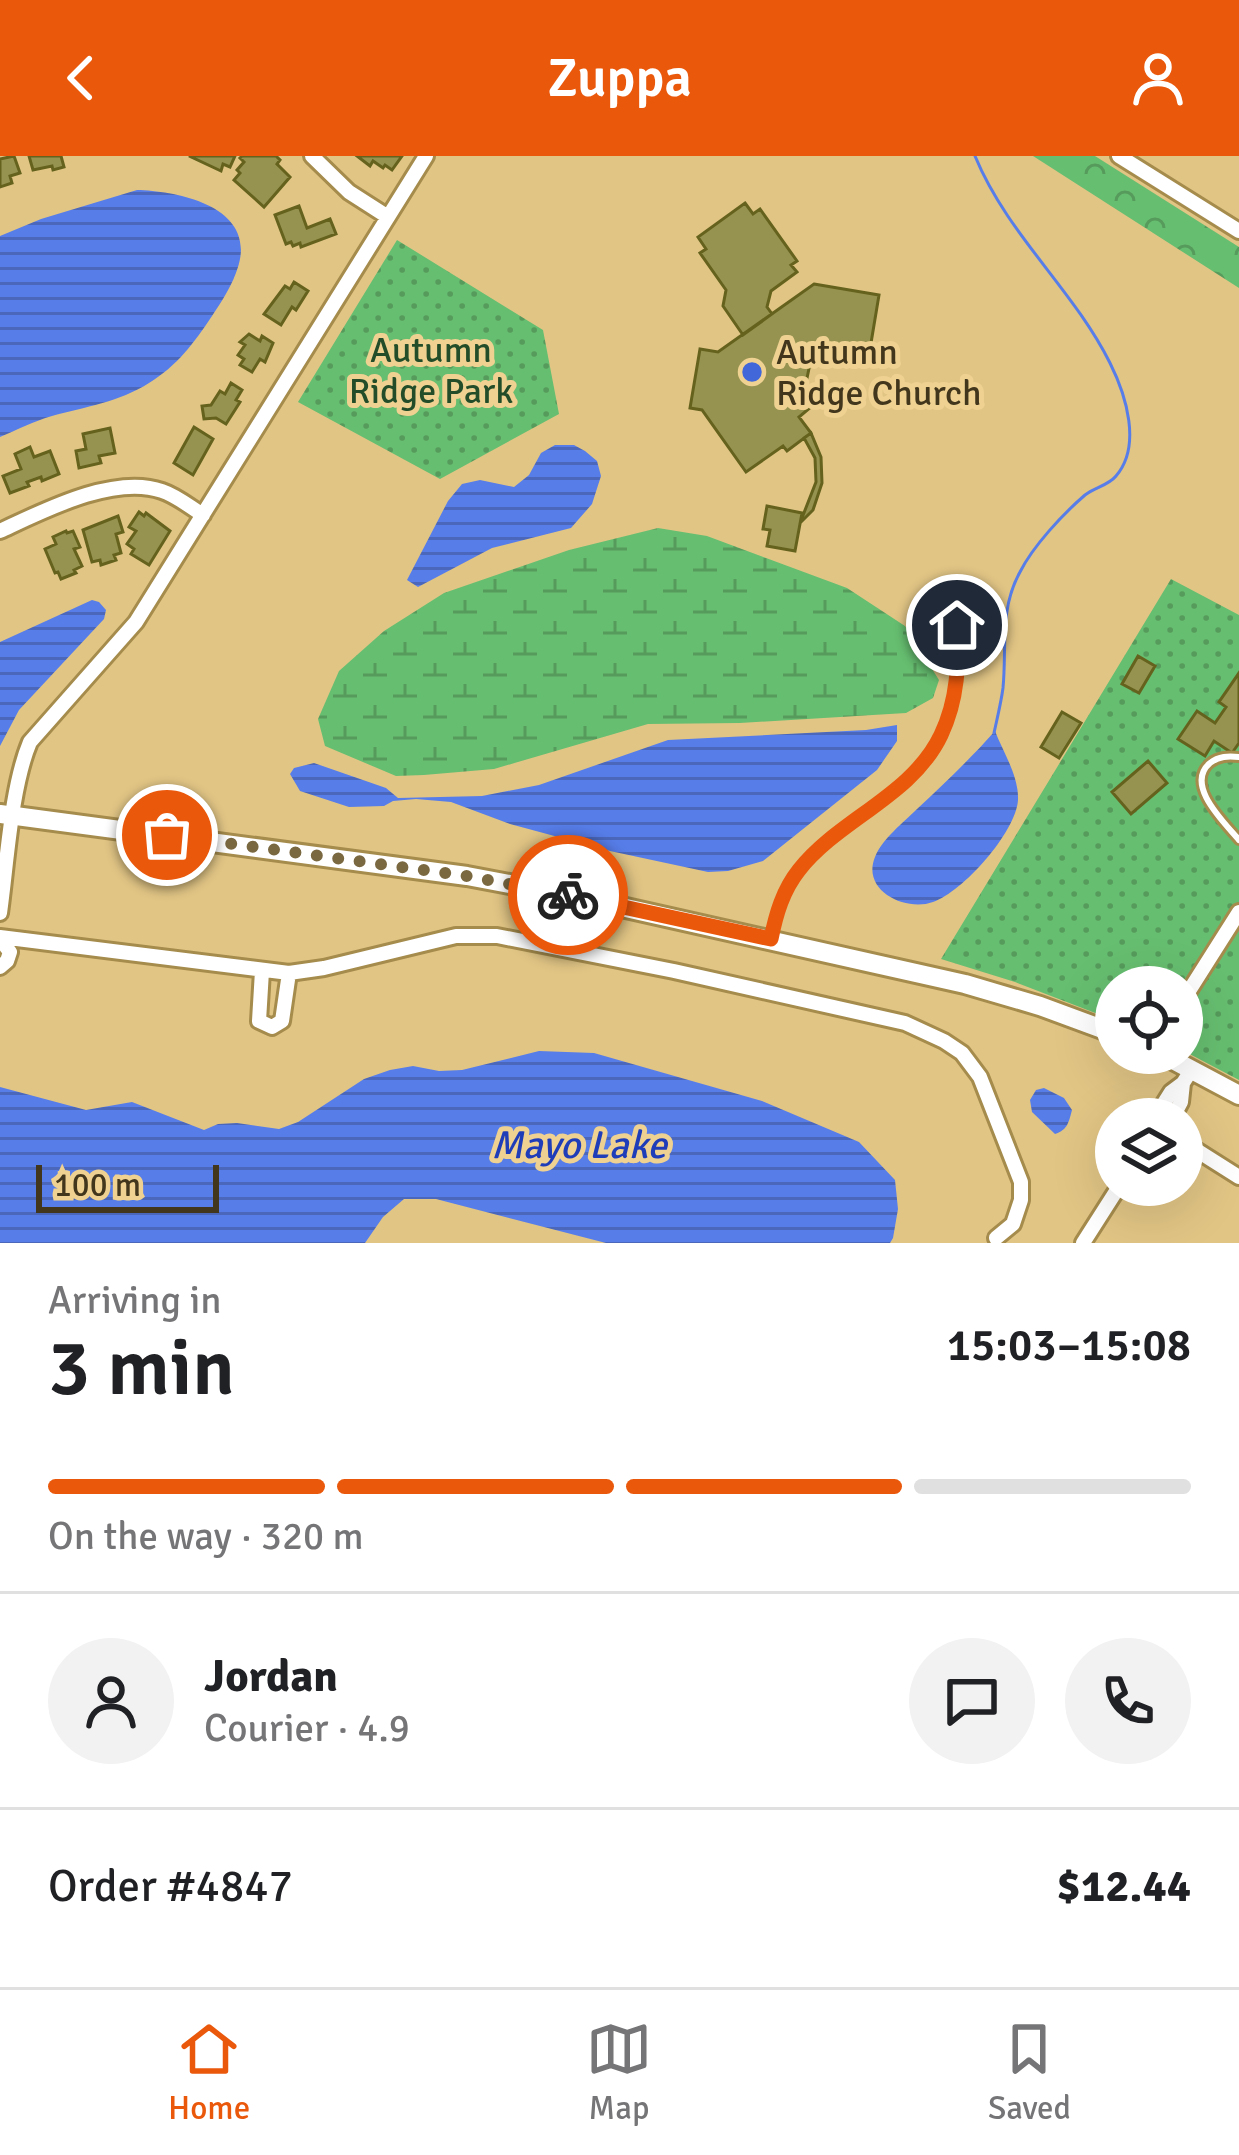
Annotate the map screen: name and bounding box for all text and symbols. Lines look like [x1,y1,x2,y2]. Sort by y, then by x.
icon: back [48,45,114,111]
text: Zuppa [547,45,692,112]
icon: person [1125,45,1191,111]
park label: Autumn Ridge Park [349,328,513,414]
place label: Autumn Ridge Church [776,330,982,416]
marker: Autumn Ridge Church [739,359,765,385]
pin [906,574,1008,676]
icon: home [924,592,990,658]
pin [116,784,218,886]
icon: bag [134,802,200,868]
courier [508,835,628,955]
icon: bike [535,862,601,928]
map controls [1095,966,1203,1206]
button: locate [1095,966,1203,1074]
button: layers [1095,1098,1203,1206]
water label: Mayo Lake [491,1121,669,1169]
scale bar [36,1159,219,1212]
text: 100 m [54,1165,141,1206]
text: Arriving in [48,1276,222,1324]
text: 15:03–15:08 [947,1318,1191,1373]
text: 3 min [48,1321,235,1417]
text: On the way · 320 m [48,1512,364,1560]
button: person [48,1638,174,1764]
button: chat [909,1638,1035,1764]
button: phone [1065,1638,1191,1764]
text: Jordan [204,1649,338,1704]
text: Courier · 4.9 [204,1704,410,1752]
text: Order #4847 [48,1859,293,1914]
text: $12.44 [1057,1859,1191,1914]
tab: Home [168,2016,250,2129]
tab: Map [586,2016,652,2129]
tab: Saved [988,2016,1071,2129]

